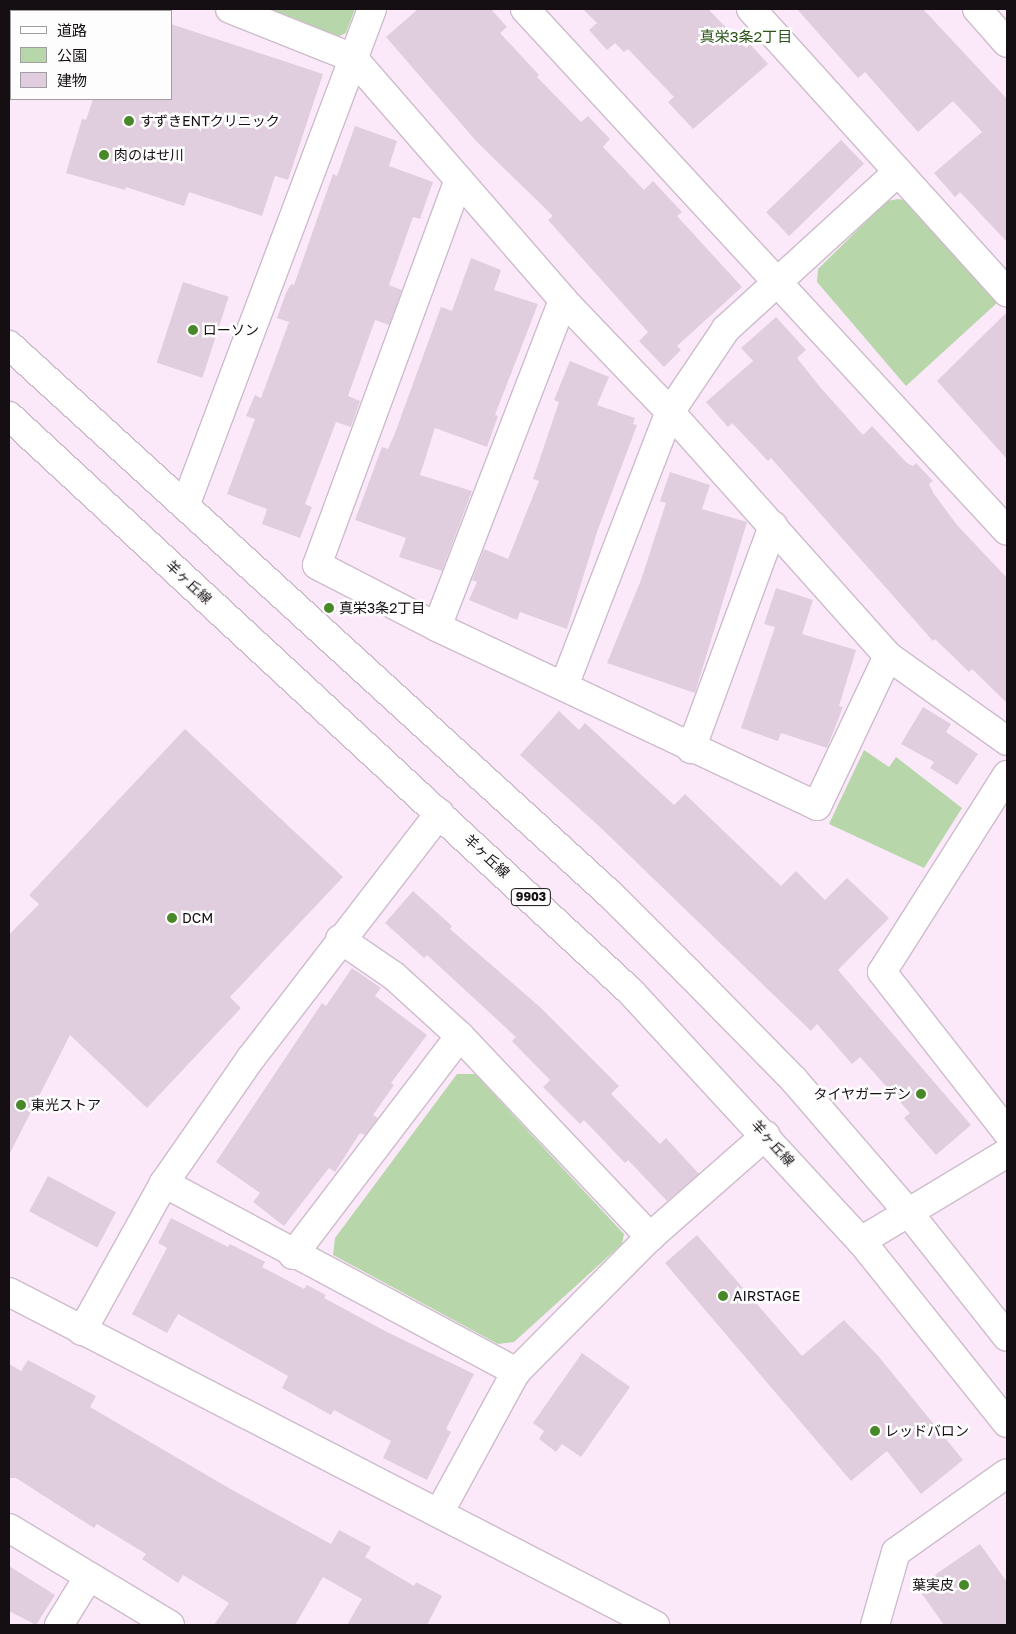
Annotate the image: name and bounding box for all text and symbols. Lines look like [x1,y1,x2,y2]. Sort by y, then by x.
legend [10,10,172,100]
text: 道路 [57,21,87,39]
district label: 真栄3条2丁目 [700,28,792,46]
text: 公園 [57,46,87,64]
text: 建物 [57,71,87,89]
place label: すずきENTクリニック [140,113,280,129]
marker: すずきENTクリニック [122,114,136,128]
place label: 肉のはせ川 [114,147,184,163]
marker: 肉のはせ川 [98,149,110,161]
place label: ローソン [203,322,259,338]
marker: ローソン [187,324,199,336]
street label: 羊ヶ丘線 [163,557,215,607]
place label: 真栄3条2丁目 [339,600,425,616]
marker: 真栄3条2丁目 [323,602,335,614]
street label: 羊ヶ丘線 [461,831,513,881]
road number: 9903 [510,888,552,906]
place label: DCM [182,910,213,926]
marker: DCM [166,912,178,924]
place label: タイヤガーデン [813,1086,911,1102]
marker: タイヤガーデン [915,1088,927,1100]
place label: 東光ストア [31,1097,101,1113]
marker: 東光ストア [15,1099,27,1111]
street label: 羊ヶ丘線 [748,1117,798,1169]
place label: AIRSTAGE [733,1288,800,1304]
marker: AIRSTAGE [717,1290,729,1302]
place label: レッドバロン [885,1423,969,1439]
marker: レッドバロン [869,1425,881,1437]
place label: 葉実皮 [912,1577,954,1593]
marker: 葉実皮 [958,1579,970,1591]

